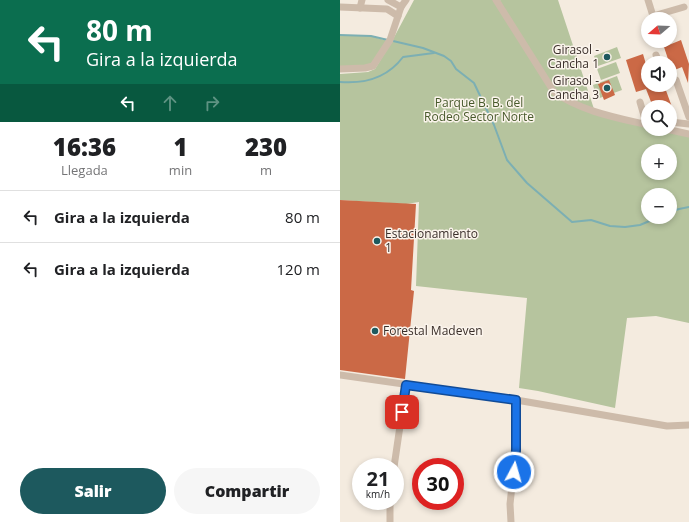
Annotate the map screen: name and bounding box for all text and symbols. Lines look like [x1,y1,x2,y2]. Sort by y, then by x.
text: 80 m [86,11,153,49]
north arrow [641,12,677,48]
map controls [641,12,677,224]
icon: left [20,16,72,68]
place label: Girasol - Cancha 1 [548,41,599,72]
text: Gira a la izquierda [86,47,238,71]
marker: Girasol - Cancha 1 [602,52,612,62]
button: sound [641,56,677,92]
place label: Girasol - Cancha 3 [548,72,599,103]
marker: Girasol - Cancha 3 [602,83,612,93]
icon: left [117,92,139,114]
icon: ahead [159,92,181,114]
icon: right [201,92,223,114]
park label: Parque B. B. del Rodeo Sector Norte [424,94,534,125]
button: search [641,100,677,136]
text: 16:36 [53,130,116,163]
text: 1 [173,130,188,163]
text: 230 [245,130,287,163]
button: + [641,144,677,180]
text: Llegada [61,161,108,179]
text: min [169,161,192,179]
text: m [260,161,272,179]
button: − [641,188,677,224]
icon: left [20,206,42,228]
text: Gira a la izquierda [54,207,190,227]
text: 80 m [285,207,320,227]
place label: Estacionamiento 1 [385,225,478,256]
marker: Estacionamiento 1 [372,236,382,246]
icon: left [20,258,42,280]
text: Gira a la izquierda [54,259,190,279]
text: 120 m [276,259,320,279]
place label: Forestal Madeven [383,322,483,339]
marker: Forestal Madeven [370,326,380,336]
pin [385,395,419,429]
icon: arrive [391,401,413,423]
position arrow [493,451,535,493]
speed limit sign: 30 [412,458,464,510]
text: 21 [367,465,389,492]
button: Salir [20,468,166,514]
button: Compartir [174,468,320,514]
text: km/h [366,487,390,501]

